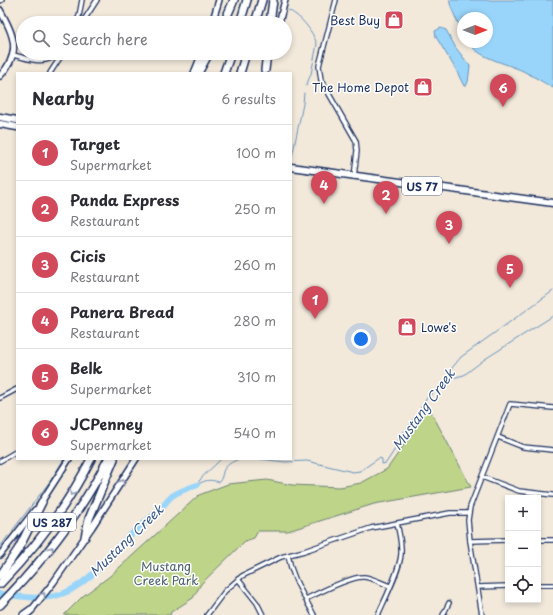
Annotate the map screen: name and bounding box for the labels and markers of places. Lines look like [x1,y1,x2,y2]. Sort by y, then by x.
shop icon: Best Buy [383,9,405,31]
place label: Best Buy [330,11,380,29]
pin: 6 [490,74,516,107]
shop icon: The Home Depot [412,76,434,98]
place label: The Home Depot [312,78,409,96]
pin: 4 [311,171,337,204]
pin: 2 [373,181,399,214]
pin: 3 [436,211,462,244]
pin: 5 [497,255,523,288]
pin: 1 [302,286,328,319]
shop icon: Lowe's [396,316,418,338]
place label: Lowe's [421,318,457,336]

